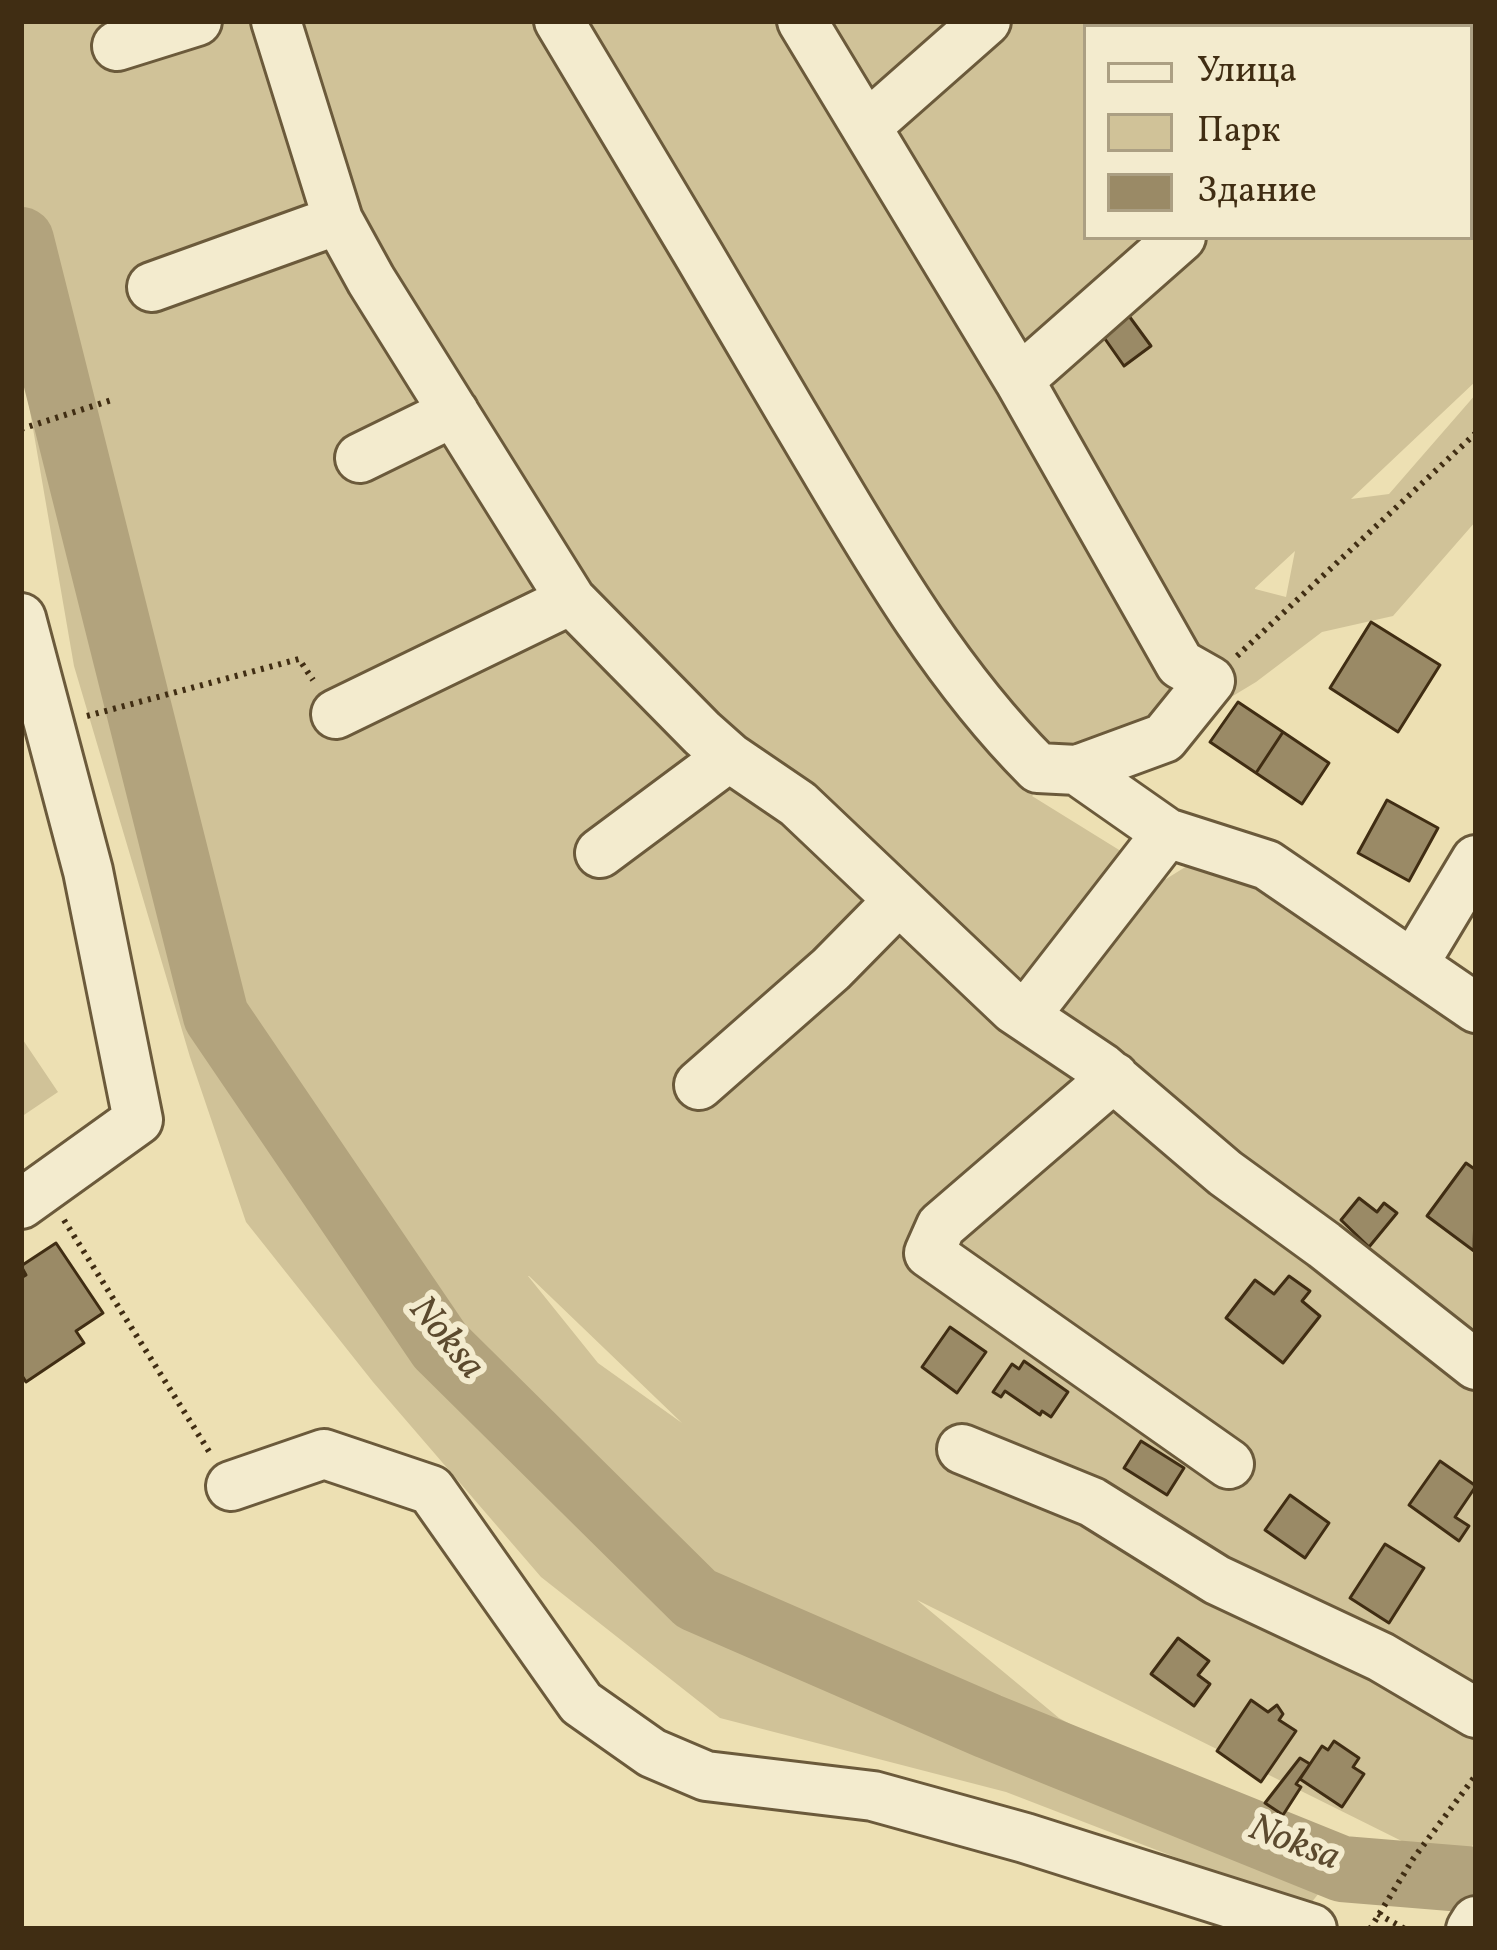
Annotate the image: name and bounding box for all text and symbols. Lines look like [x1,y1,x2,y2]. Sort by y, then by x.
legend [1083,24,1473,240]
text: Улица [1197,47,1297,97]
text: Парк [1197,107,1280,157]
text: Здание [1197,167,1317,217]
water label: Noksa [396,1289,492,1391]
water label: Noksa [1241,1807,1345,1885]

